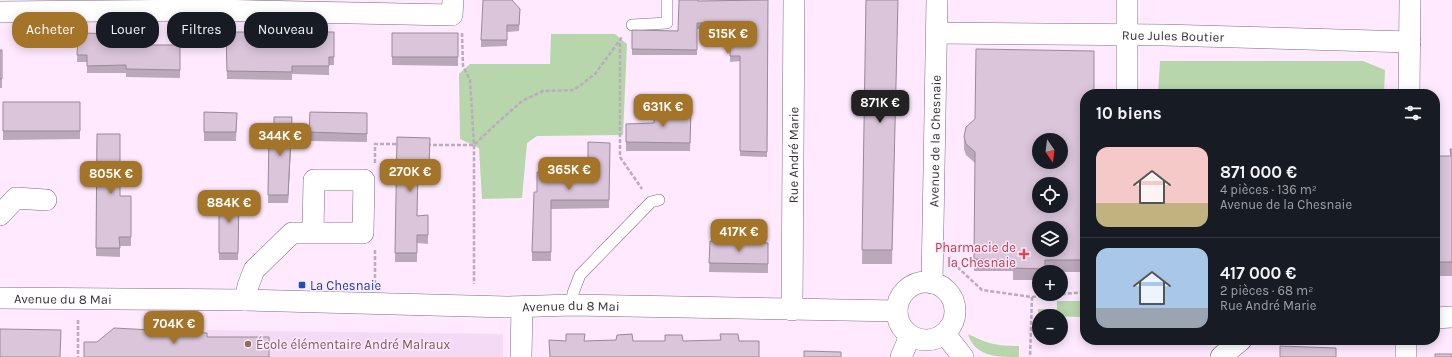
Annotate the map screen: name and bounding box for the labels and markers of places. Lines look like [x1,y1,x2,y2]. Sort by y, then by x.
pin: 515K € [695,21,761,55]
pin: 871K € [847,90,913,124]
pin: 631K € [630,94,696,128]
pin: 344K € [247,123,313,157]
pin: 365K € [536,157,602,191]
pin: 270K € [377,159,443,193]
pin: 805K € [78,161,144,195]
pin: 884K € [196,190,262,224]
pin: 417K € [706,219,772,253]
place label: Pharmacie de la Chesnaie [935,240,1016,270]
marker: Pharmacie de la Chesnaie [1019,249,1029,259]
place label: La Chesnaie [310,278,382,293]
marker: La Chesnaie [297,280,307,290]
pin: 704K € [141,311,207,345]
place label: École élémentaire André Malraux [256,335,451,352]
marker: École élémentaire André Malraux [243,339,253,349]

